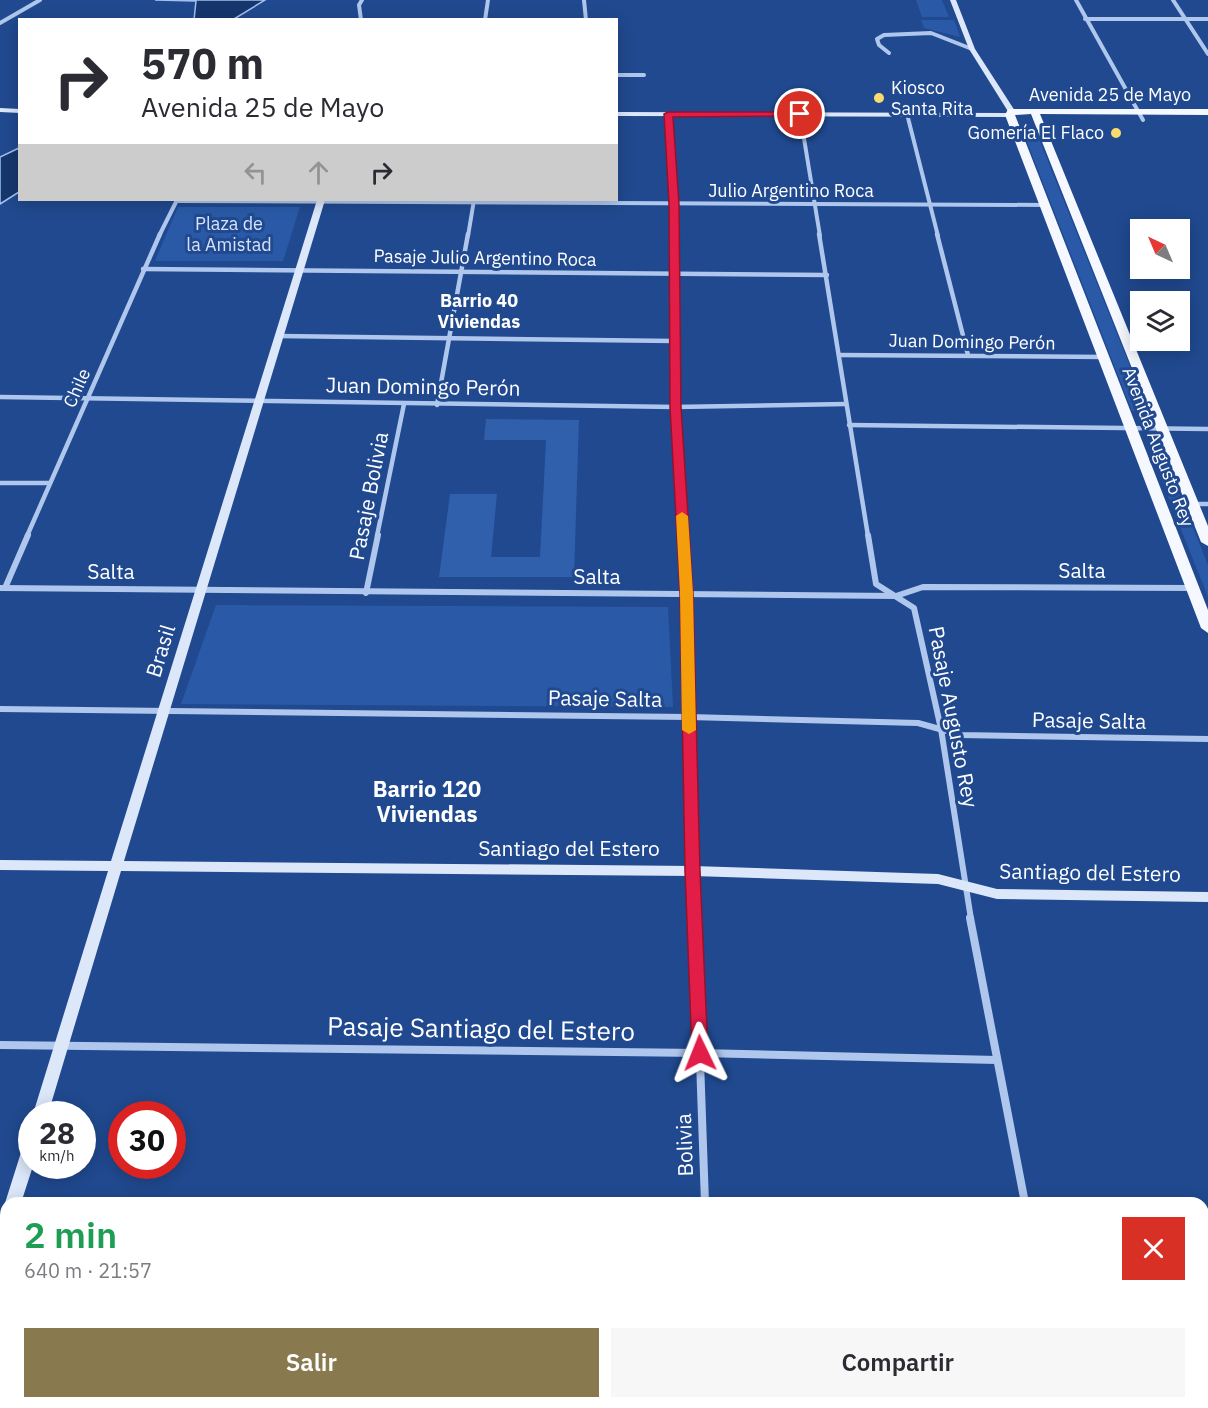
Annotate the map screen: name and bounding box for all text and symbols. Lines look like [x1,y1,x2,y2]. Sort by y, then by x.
text: 570 m [141,36,264,91]
icon: right [42,42,120,120]
place label: Kiosco Santa Rita [891,76,974,120]
street label: Avenida 25 de Mayo [1029,83,1191,106]
pin [774,88,825,139]
text: Avenida 25 de Mayo [141,89,385,124]
marker: Kiosco Santa Rita [872,91,886,105]
icon: arrive [783,97,816,130]
place label: Gomería El Flaco [968,121,1104,144]
marker: Gomería El Flaco [1109,126,1123,140]
icon: left [239,156,272,189]
icon: ahead [302,156,335,189]
icon: right [365,156,398,189]
street label: Julio Argentino Roca [708,179,874,202]
park label: Plaza de la Amistad [186,212,272,256]
north arrow [1130,219,1190,279]
map controls [1130,219,1190,351]
street label: Pasaje Julio Argentino Roca [373,244,597,271]
district label: Barrio 40 Viviendas [438,289,520,333]
button: layers [1130,291,1190,351]
street label: Juan Domingo Perón [888,329,1056,354]
street label: Chile [58,364,95,411]
street label: Avenida Augusto Rey [1117,364,1200,530]
street label: Juan Domingo Perón [325,370,521,402]
street label: Pasaje Bolivia [342,429,394,562]
street label: Salta [1058,556,1106,584]
street label: Salta [87,557,135,585]
street label: Salta [573,562,621,590]
street label: Brasil [139,621,181,681]
street label: Pasaje Augusto Rey [923,624,985,810]
street label: Pasaje Salta [548,683,663,713]
street label: Pasaje Salta [1032,705,1147,735]
district label: Barrio 120 Viviendas [373,774,481,828]
street label: Santiago del Estero [478,834,660,862]
street label: Santiago del Estero [999,856,1181,888]
street label: Pasaje Santiago del Estero [327,1008,635,1048]
position arrow [668,1021,732,1085]
speed limit sign: 30 [108,1101,186,1179]
text: 28 [39,1113,75,1152]
street label: Bolivia [669,1113,699,1177]
text: km/h [39,1146,75,1165]
text: 2 min [24,1211,117,1258]
button: close [1122,1217,1185,1280]
text: 640 m · 21:57 [24,1257,152,1284]
button: Salir [24,1328,599,1397]
button: Compartir [611,1328,1185,1397]

